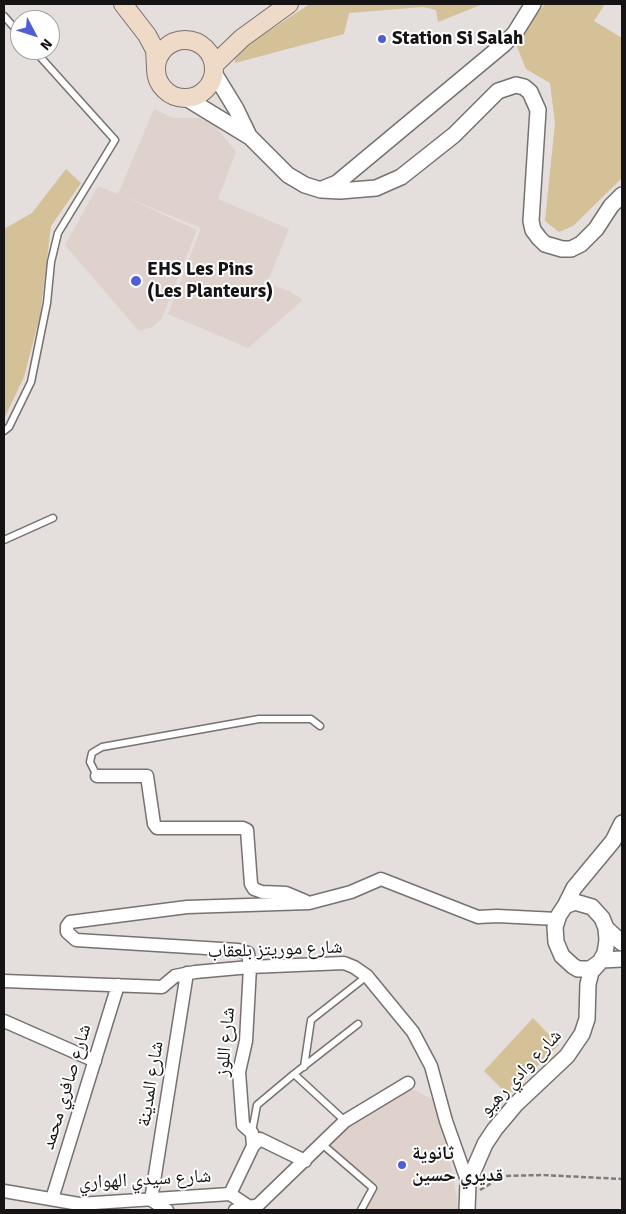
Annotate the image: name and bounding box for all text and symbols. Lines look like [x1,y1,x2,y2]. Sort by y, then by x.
north arrow [10,10,60,60]
place label: Station Si Salah [392,28,523,50]
marker: Station Si Salah [376,33,388,45]
text: N [36,35,56,54]
place label: EHS Les Pins (Les Planteurs) [147,259,273,303]
marker: EHS Les Pins (Les Planteurs) [129,274,143,288]
street label: شارع موريتز بلعقاب [207,936,343,964]
street label: شارع اللوز [212,1006,240,1078]
street label: شارع صافري محمد [37,1022,97,1152]
street label: شارع وادي رهيو [475,1025,567,1121]
street label: شارع المدينة [133,1040,169,1128]
place label: ثانوية قديري حسين [412,1143,503,1187]
marker: ثانوية قديري حسين [396,1159,408,1171]
street label: شارع سيدي الهواري [78,1165,212,1195]

